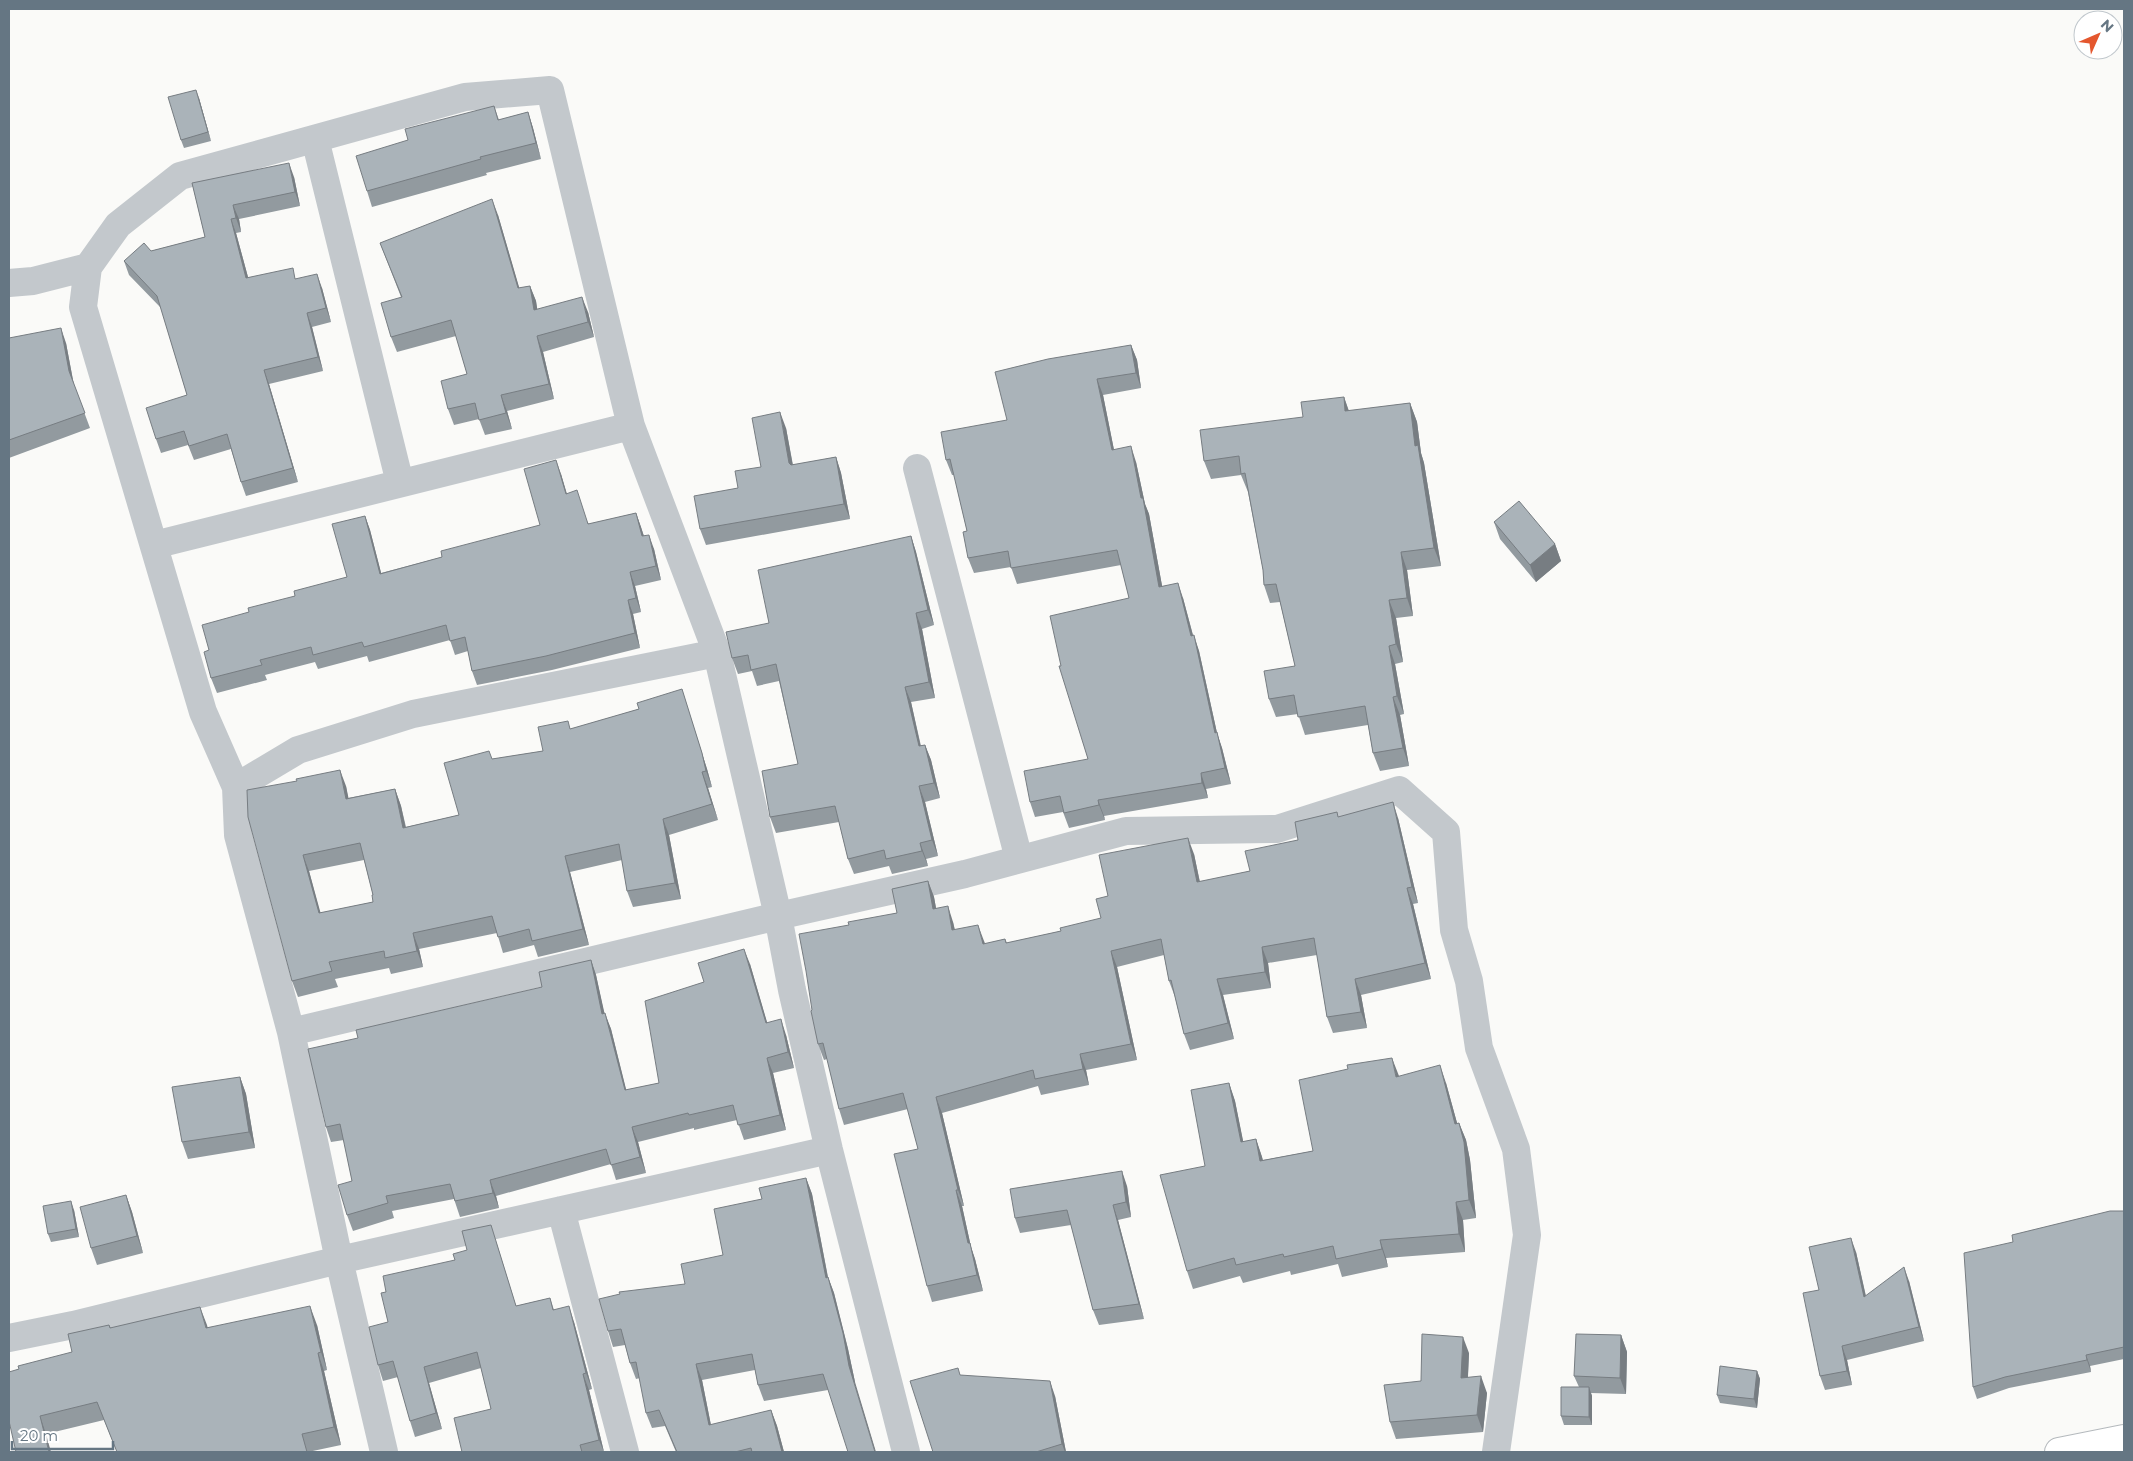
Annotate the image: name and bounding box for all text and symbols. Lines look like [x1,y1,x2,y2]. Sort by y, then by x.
north arrow [2073,10,2123,60]
text: N [2097,15,2118,36]
scale bar [12,1418,114,1450]
text: 20 m [20,1426,58,1445]

